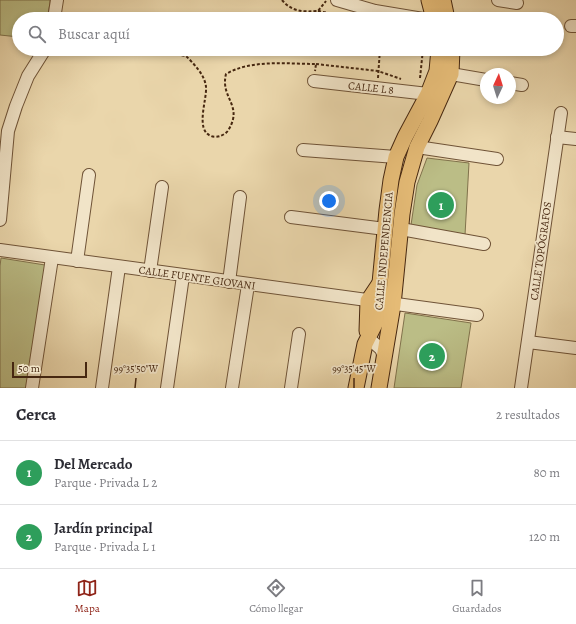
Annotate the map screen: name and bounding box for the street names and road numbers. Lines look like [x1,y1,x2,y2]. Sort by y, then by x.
street label: CALLE L 8 [347,78,395,98]
street label: CALLE INDEPENDENCIA [371,191,397,311]
street label: CALLE TOPÓGRAFOS [527,201,555,301]
street label: CALLE FUENTE GIOVANI [138,262,256,294]

